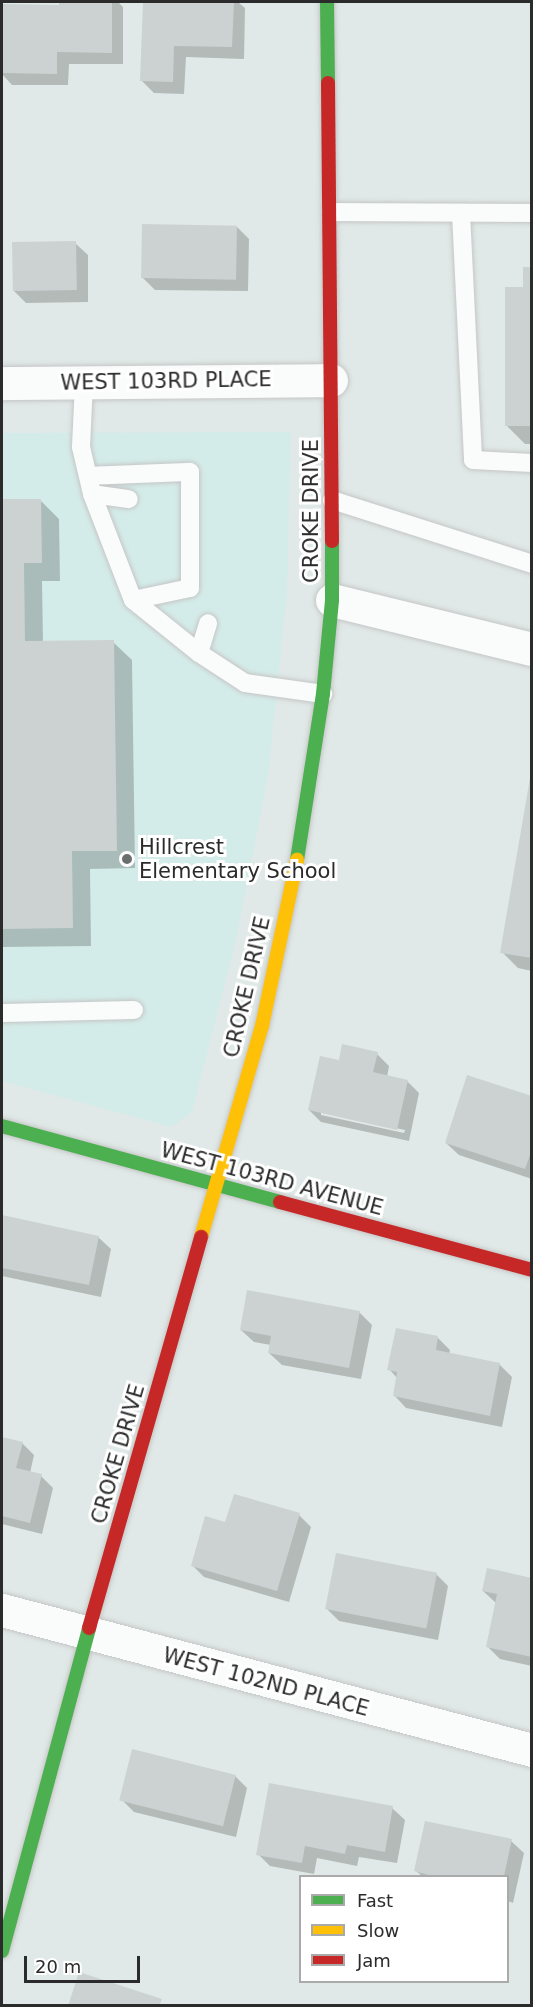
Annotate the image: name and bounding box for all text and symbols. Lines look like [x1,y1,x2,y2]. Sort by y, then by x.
street label: WEST 103RD PLACE [60,367,272,395]
street label: CROKE DRIVE [298,439,324,583]
place label: Hillcrest Elementary School [139,834,336,884]
marker: Hillcrest Elementary School [120,852,134,866]
street label: CROKE DRIVE [219,914,275,1060]
street label: WEST 103RD AVENUE [158,1137,386,1221]
street label: CROKE DRIVE [86,1381,150,1527]
street label: WEST 102ND PLACE [160,1642,372,1722]
legend [299,1875,509,1983]
text: Fast [357,1890,393,1911]
text: Slow [357,1920,399,1941]
scale bar [27,1944,142,1982]
text: Jam [357,1950,391,1971]
text: 20 m [35,1956,81,1977]

